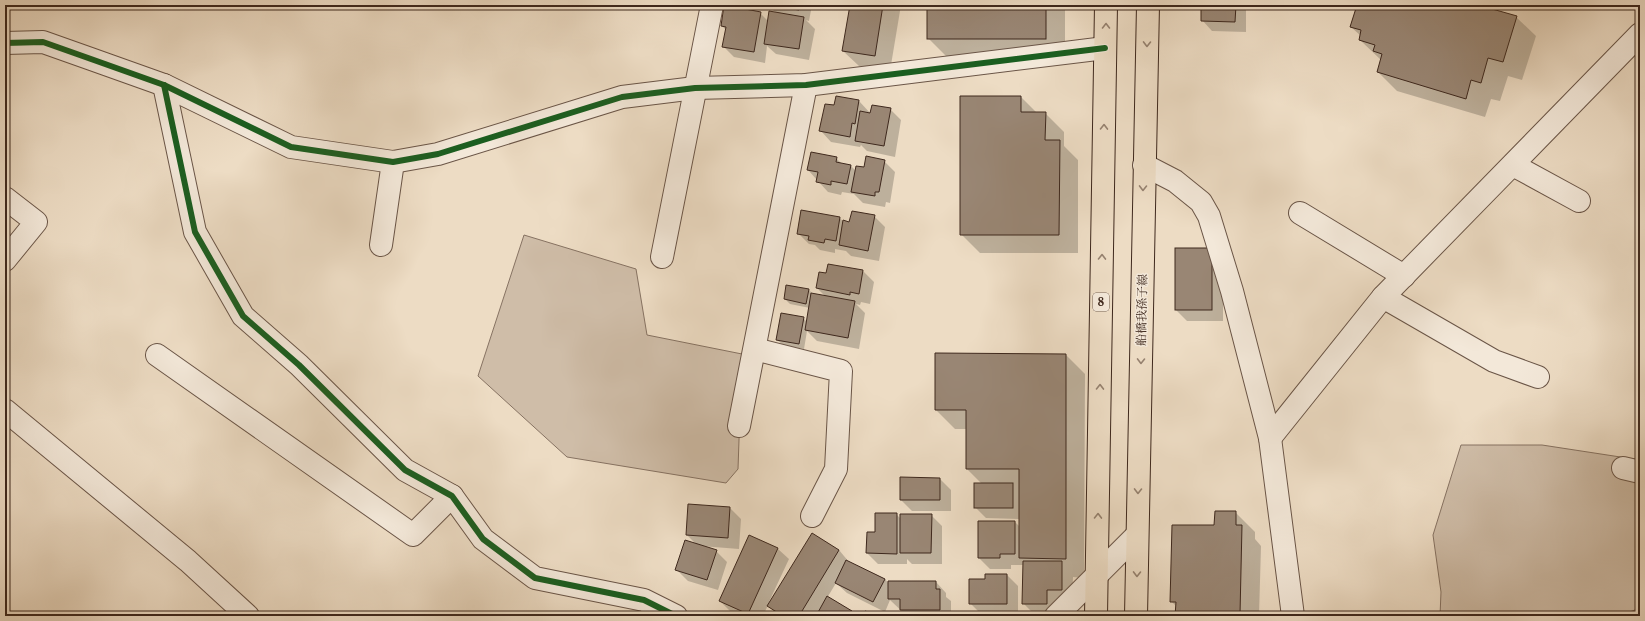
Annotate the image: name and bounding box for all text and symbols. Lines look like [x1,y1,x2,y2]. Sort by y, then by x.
one-way arrow [1102,23,1110,29]
one-way arrow [1143,41,1151,47]
one-way arrow [1100,124,1108,130]
one-way arrow [1139,185,1147,191]
one-way arrow [1098,254,1106,260]
street label: 船橋我孫子線 [1133,274,1150,346]
road number: 8 [1093,293,1109,311]
one-way arrow [1137,358,1145,364]
one-way arrow [1096,384,1104,390]
one-way arrow [1134,488,1142,494]
one-way arrow [1093,513,1102,519]
one-way arrow [1133,571,1141,577]

